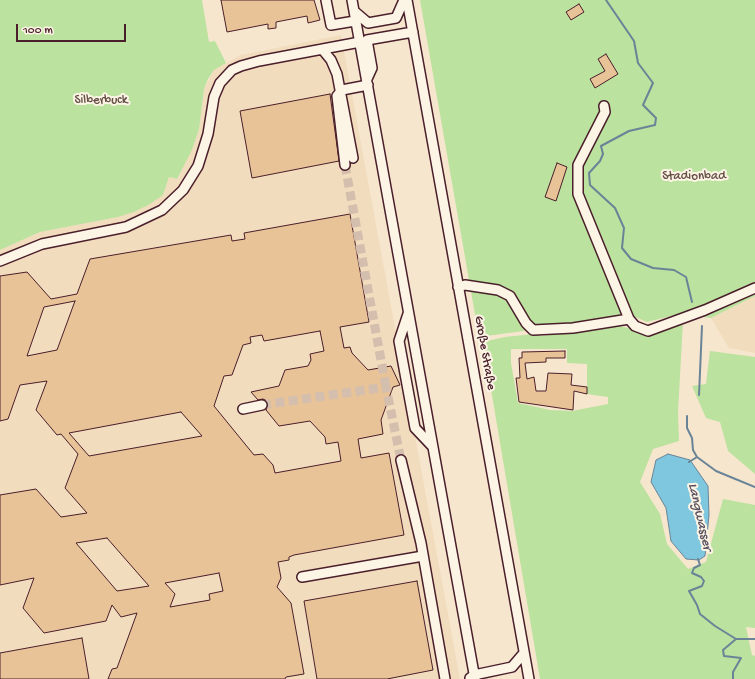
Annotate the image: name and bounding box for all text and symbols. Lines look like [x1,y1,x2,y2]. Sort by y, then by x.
scale bar [18,16,128,42]
text: 100 m [23,24,53,38]
park label: Silberbuck [74,93,128,109]
park label: Stadionbad [662,169,726,185]
street label: Große Straße [470,315,498,391]
water label: Langwasser [683,482,715,552]

